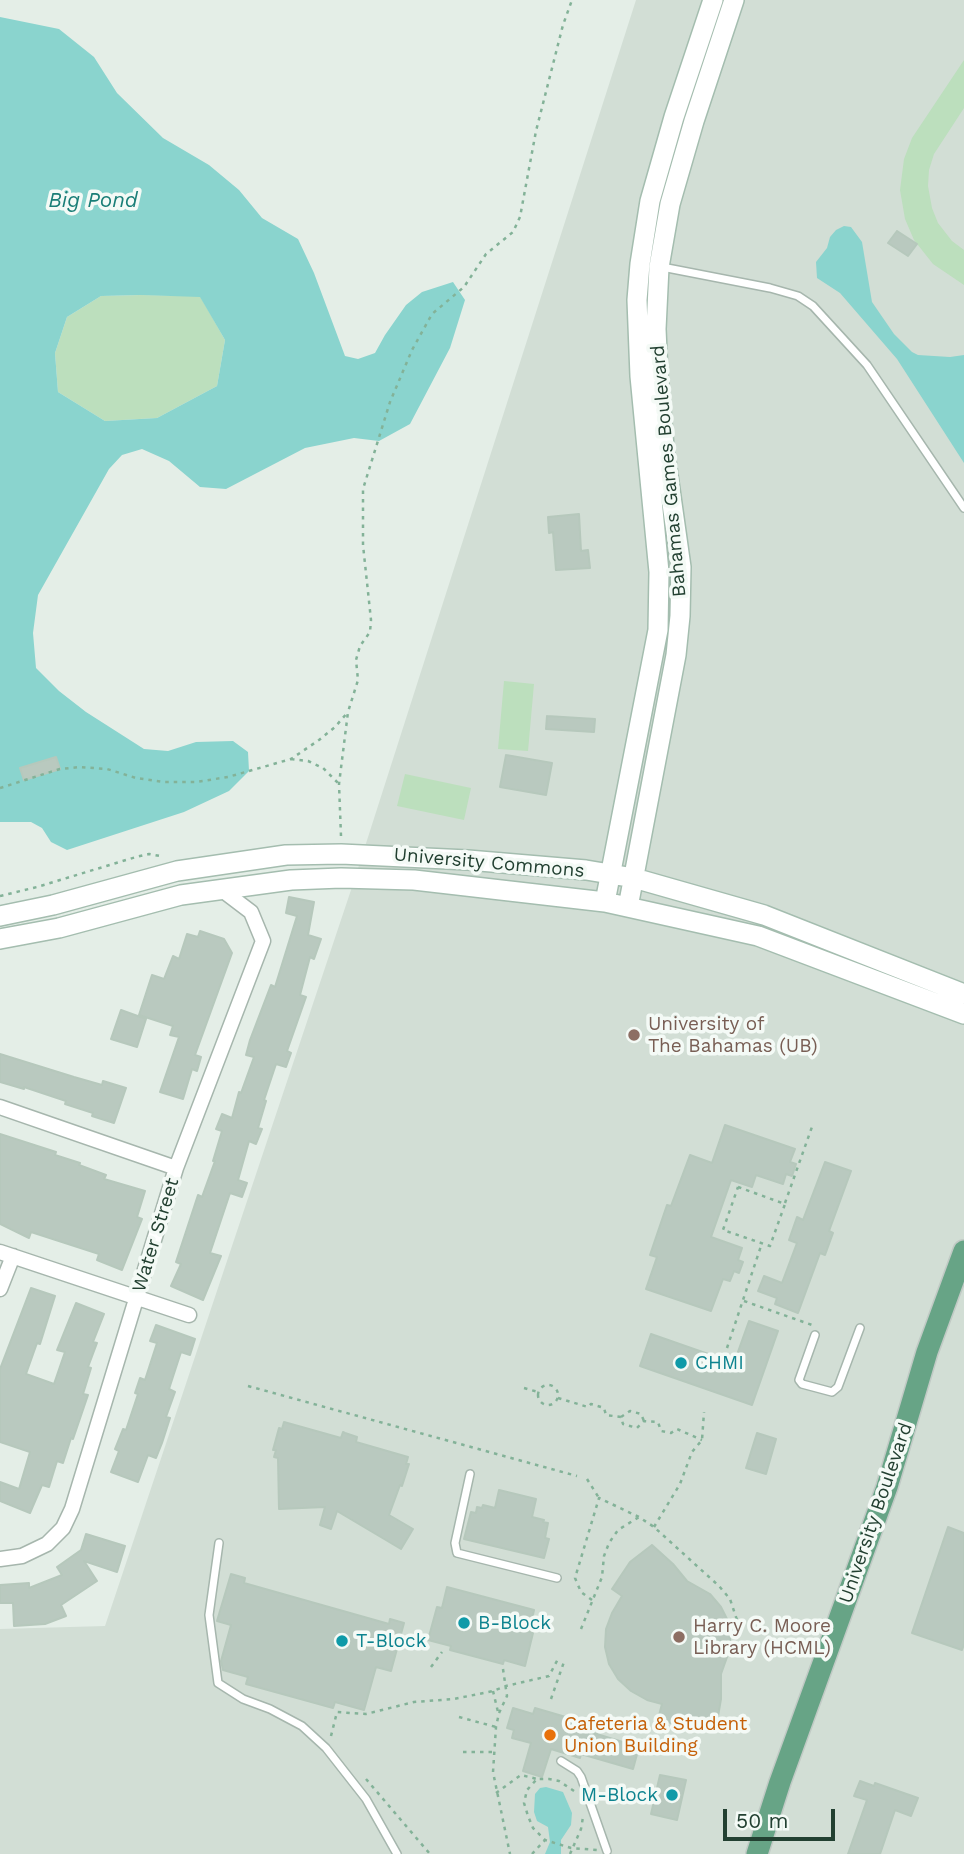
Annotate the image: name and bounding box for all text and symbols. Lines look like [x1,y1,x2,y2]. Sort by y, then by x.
water label: Big Pond [48,188,138,214]
street label: Bahamas Games Boulevard [647,344,691,598]
street label: University Commons [393,843,585,883]
place label: University of The Bahamas (UB) [648,1013,818,1057]
marker: University of The Bahamas (UB) [626,1027,642,1043]
street label: Water Street [128,1175,184,1295]
place label: CHMI [695,1352,744,1374]
marker: CHMI [673,1355,689,1371]
street label: University Boulevard [834,1420,918,1606]
place label: B-Block [478,1612,551,1634]
marker: B-Block [456,1615,472,1631]
place label: Harry C. Moore Library (HCML) [693,1615,831,1659]
marker: Harry C. Moore Library (HCML) [671,1629,687,1645]
place label: T-Block [356,1630,426,1652]
marker: T-Block [334,1633,350,1649]
place label: Cafeteria & Student Union Building [564,1713,747,1757]
marker: Cafeteria & Student Union Building [542,1727,558,1743]
place label: M-Block [581,1784,658,1806]
marker: M-Block [664,1787,680,1803]
scale bar [726,1794,838,1838]
text: 50 m [736,1808,788,1833]

